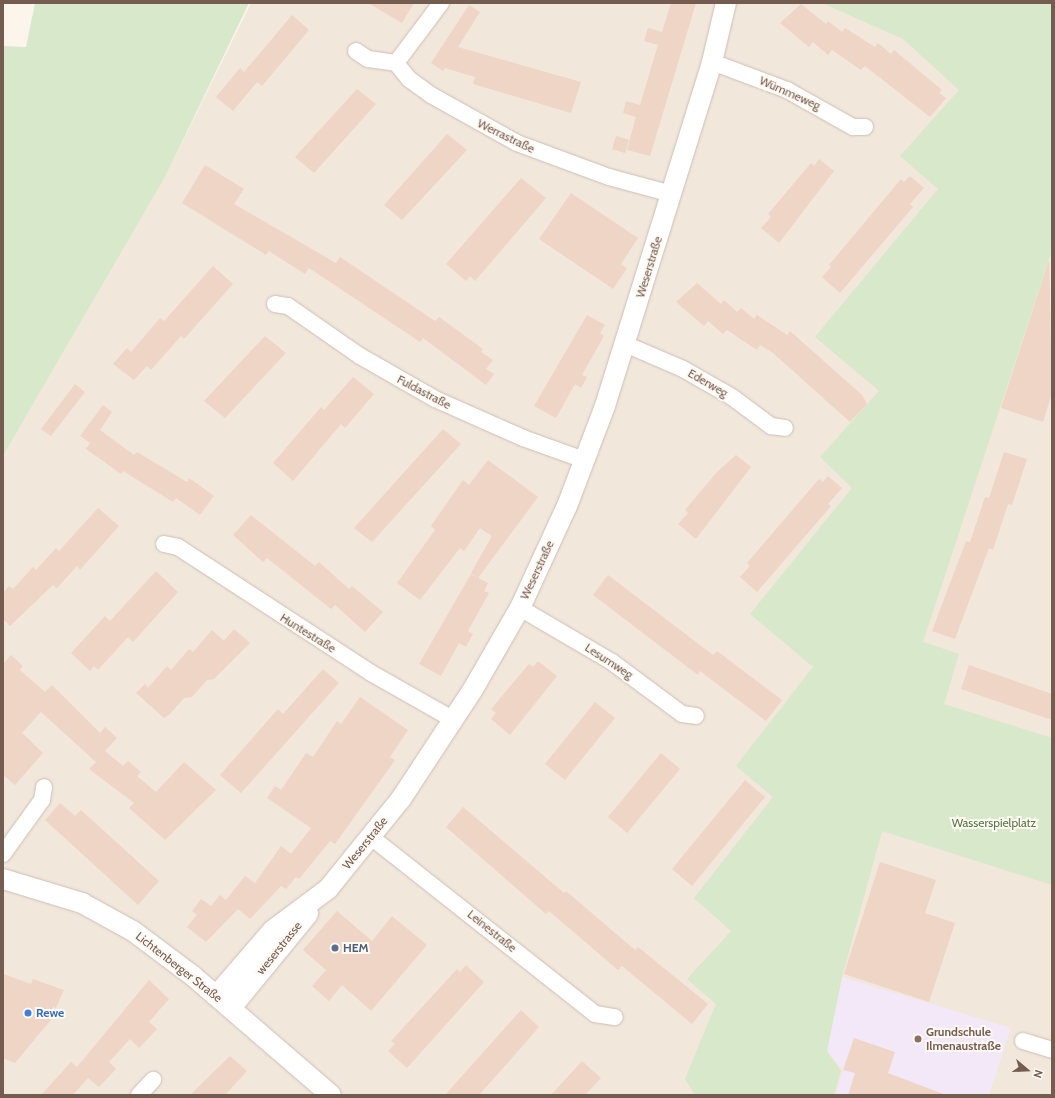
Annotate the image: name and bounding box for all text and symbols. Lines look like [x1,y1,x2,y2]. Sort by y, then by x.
street label: Wümmeweg [757,73,823,113]
street label: Werrastraße [475,116,537,156]
street label: Weserstraße [633,235,665,299]
street label: Ederweg [685,366,731,400]
street label: Fuldastraße [395,372,453,412]
street label: Weserstraße [517,538,557,602]
street label: Huntestraße [278,610,338,656]
street label: Lesumweg [582,640,636,682]
street label: Weserstraße [339,814,391,872]
park label: Wasserspielplatz [952,816,1036,830]
street label: Leinestraße [465,907,519,955]
street label: weserstrasse [253,919,305,977]
street label: Lichtenberger Straße [133,929,225,1005]
place label: HEM [343,941,369,955]
marker: HEM [330,943,340,953]
place label: Rewe [36,1006,64,1020]
marker: Rewe [23,1008,33,1018]
place label: Grundschule Ilmenaustraße [926,1025,1001,1053]
marker: Grundschule Ilmenaustraße [913,1034,923,1044]
north arrow [1007,1050,1047,1090]
text: N [1030,1068,1046,1080]

